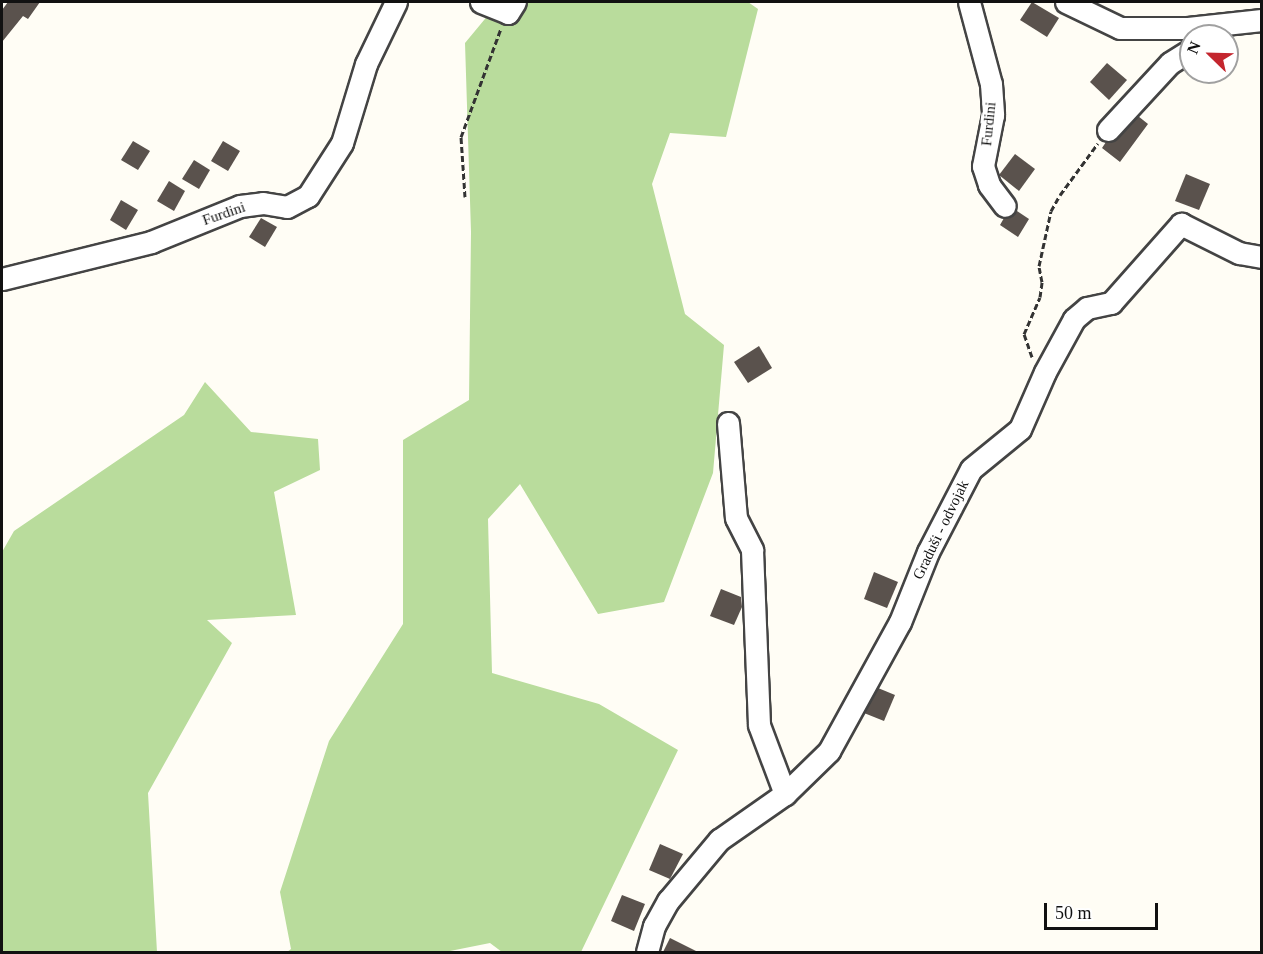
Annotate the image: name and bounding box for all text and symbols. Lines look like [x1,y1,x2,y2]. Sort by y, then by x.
north arrow [1179,24,1239,84]
text: N [1184,39,1204,56]
street label: Furdini [978,101,1000,147]
street label: Furdini [200,198,248,230]
street label: Graduši - odvojak [909,477,973,583]
scale bar [1047,891,1161,929]
text: 50 m [1055,903,1092,923]

